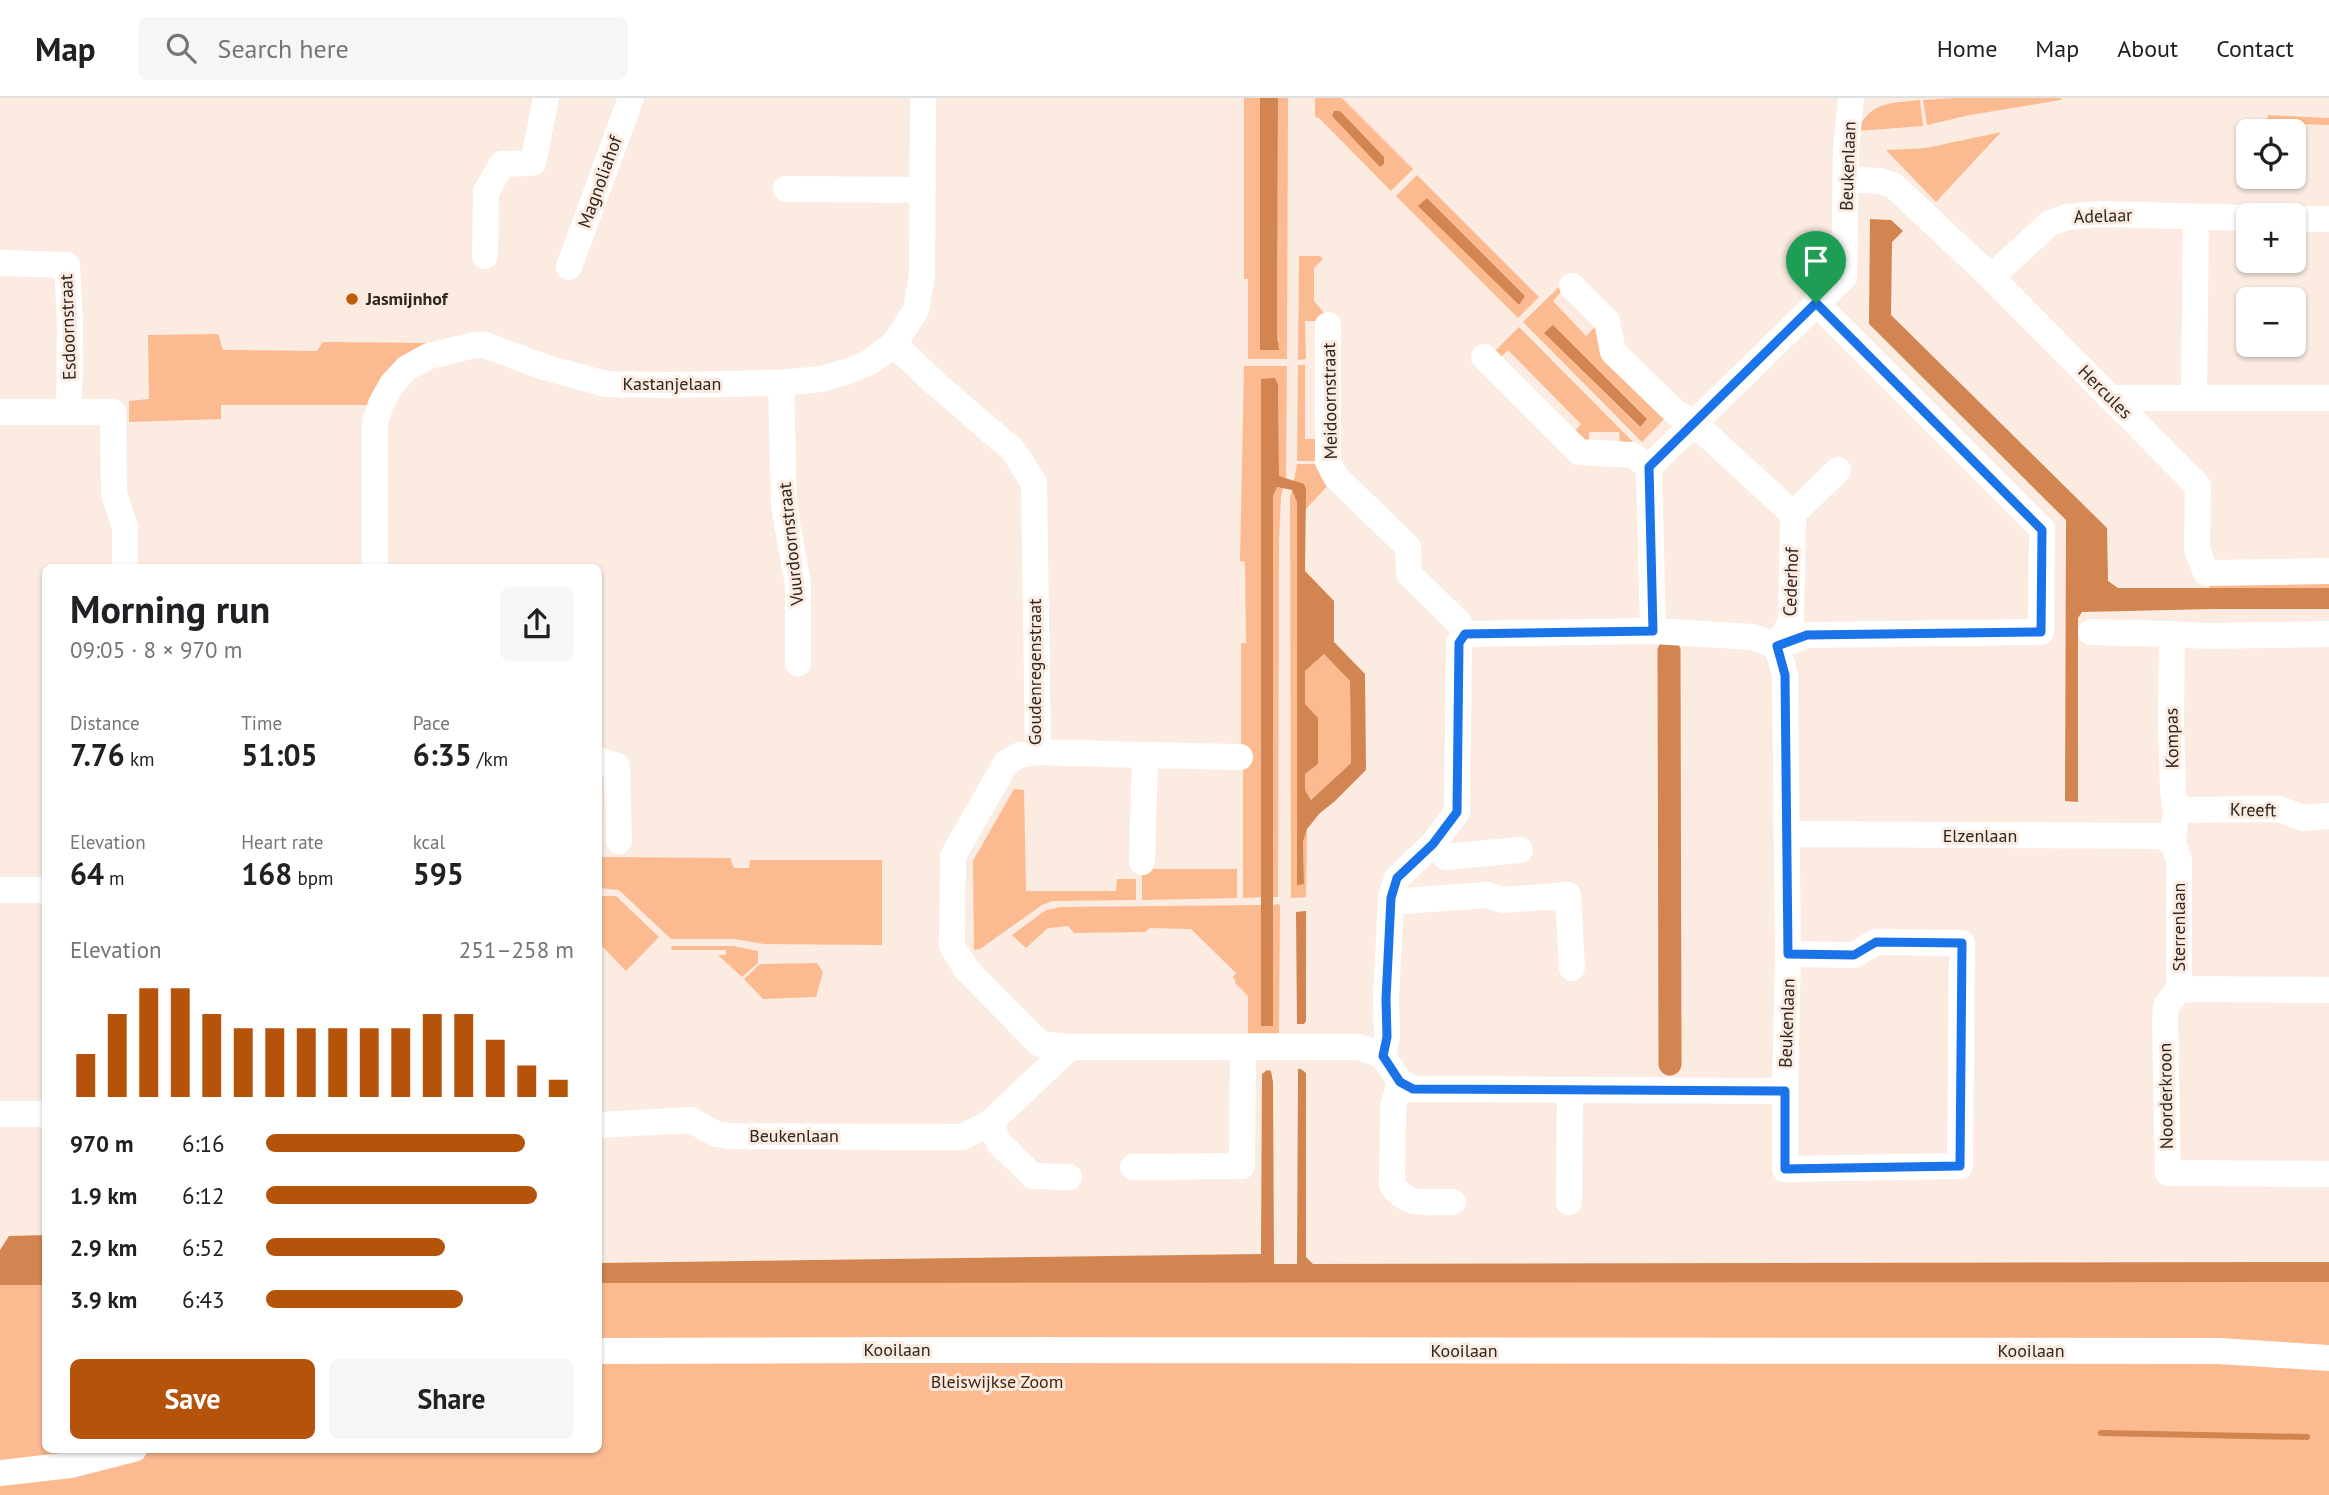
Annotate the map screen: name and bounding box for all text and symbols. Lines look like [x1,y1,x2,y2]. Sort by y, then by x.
search box [138,17,628,80]
text: Map [35,27,96,70]
icon: search [162,29,200,67]
text: Search here [218,32,349,65]
text: Home [1937,33,1997,64]
text: Map [2035,33,2079,64]
text: About [2117,33,2178,64]
text: Contact [2216,33,2294,64]
map controls [2236,119,2306,357]
button: locate [2236,119,2306,189]
street label: Beukenlaan [1834,121,1861,211]
street label: Magnoliahof [572,131,627,231]
street label: Adelaar [2073,203,2133,228]
button: + [2236,203,2306,273]
pin [1786,231,1846,303]
icon: arrive [1797,242,1835,280]
street label: Esdoornstraat [54,274,81,380]
place label: Jasmijnhof [365,287,449,310]
button: − [2236,287,2306,357]
marker: Jasmijnhof [344,291,360,307]
street label: Meidoornstraat [1317,342,1342,460]
street label: Hercules [2073,360,2137,424]
street label: Kastanjelaan [623,372,721,395]
street label: Vuurdoornstraat [773,481,809,608]
street label: Cederhof [1778,546,1803,617]
text: Morning run [70,584,270,633]
button: share [500,587,574,661]
street label: Goudenregenstraat [1023,599,1046,745]
text: 09:05 · 8 × 970 m [70,635,242,664]
street label: Kompas [2159,708,2184,769]
text: Distance [70,711,140,735]
text: Time [241,711,282,735]
text: Pace [413,711,450,735]
text: 7.76 [70,735,125,774]
text: 51:05 [241,735,317,774]
text: 6:35 [413,735,472,774]
text: km [125,747,154,771]
text: /km [472,747,508,771]
street label: Kreeft [2230,798,2276,821]
street label: Elzenlaan [1943,824,2017,847]
text: Elevation [70,830,146,854]
text: Heart rate [241,830,323,854]
text: kcal [413,830,445,854]
text: 64 [70,854,104,893]
text: 168 [241,854,292,893]
text: 595 [413,854,464,893]
text: m [104,866,125,890]
text: bpm [292,866,333,890]
street label: Sterrenlaan [2167,883,2190,971]
text: Elevation [70,935,162,964]
text: 251–258 m [459,935,574,964]
street label: Beukenlaan [1773,978,1800,1068]
street label: Noorderkroon [2153,1043,2178,1149]
street label: Beukenlaan [749,1124,839,1147]
text: 970 m [70,1129,133,1158]
text: 6:16 [182,1129,225,1158]
text: 1.9 km [70,1181,137,1210]
text: 6:12 [182,1181,225,1210]
text: 2.9 km [70,1233,137,1262]
text: 6:52 [182,1233,225,1262]
text: 3.9 km [70,1285,137,1314]
text: 6:43 [182,1285,225,1314]
street label: Kooilaan [863,1338,931,1361]
street label: Kooilaan [1430,1339,1498,1362]
street label: Kooilaan [1997,1339,2065,1362]
button: Save [70,1359,315,1439]
button: Share [329,1359,574,1439]
park label: Bleiswijkse Zoom [931,1370,1063,1393]

